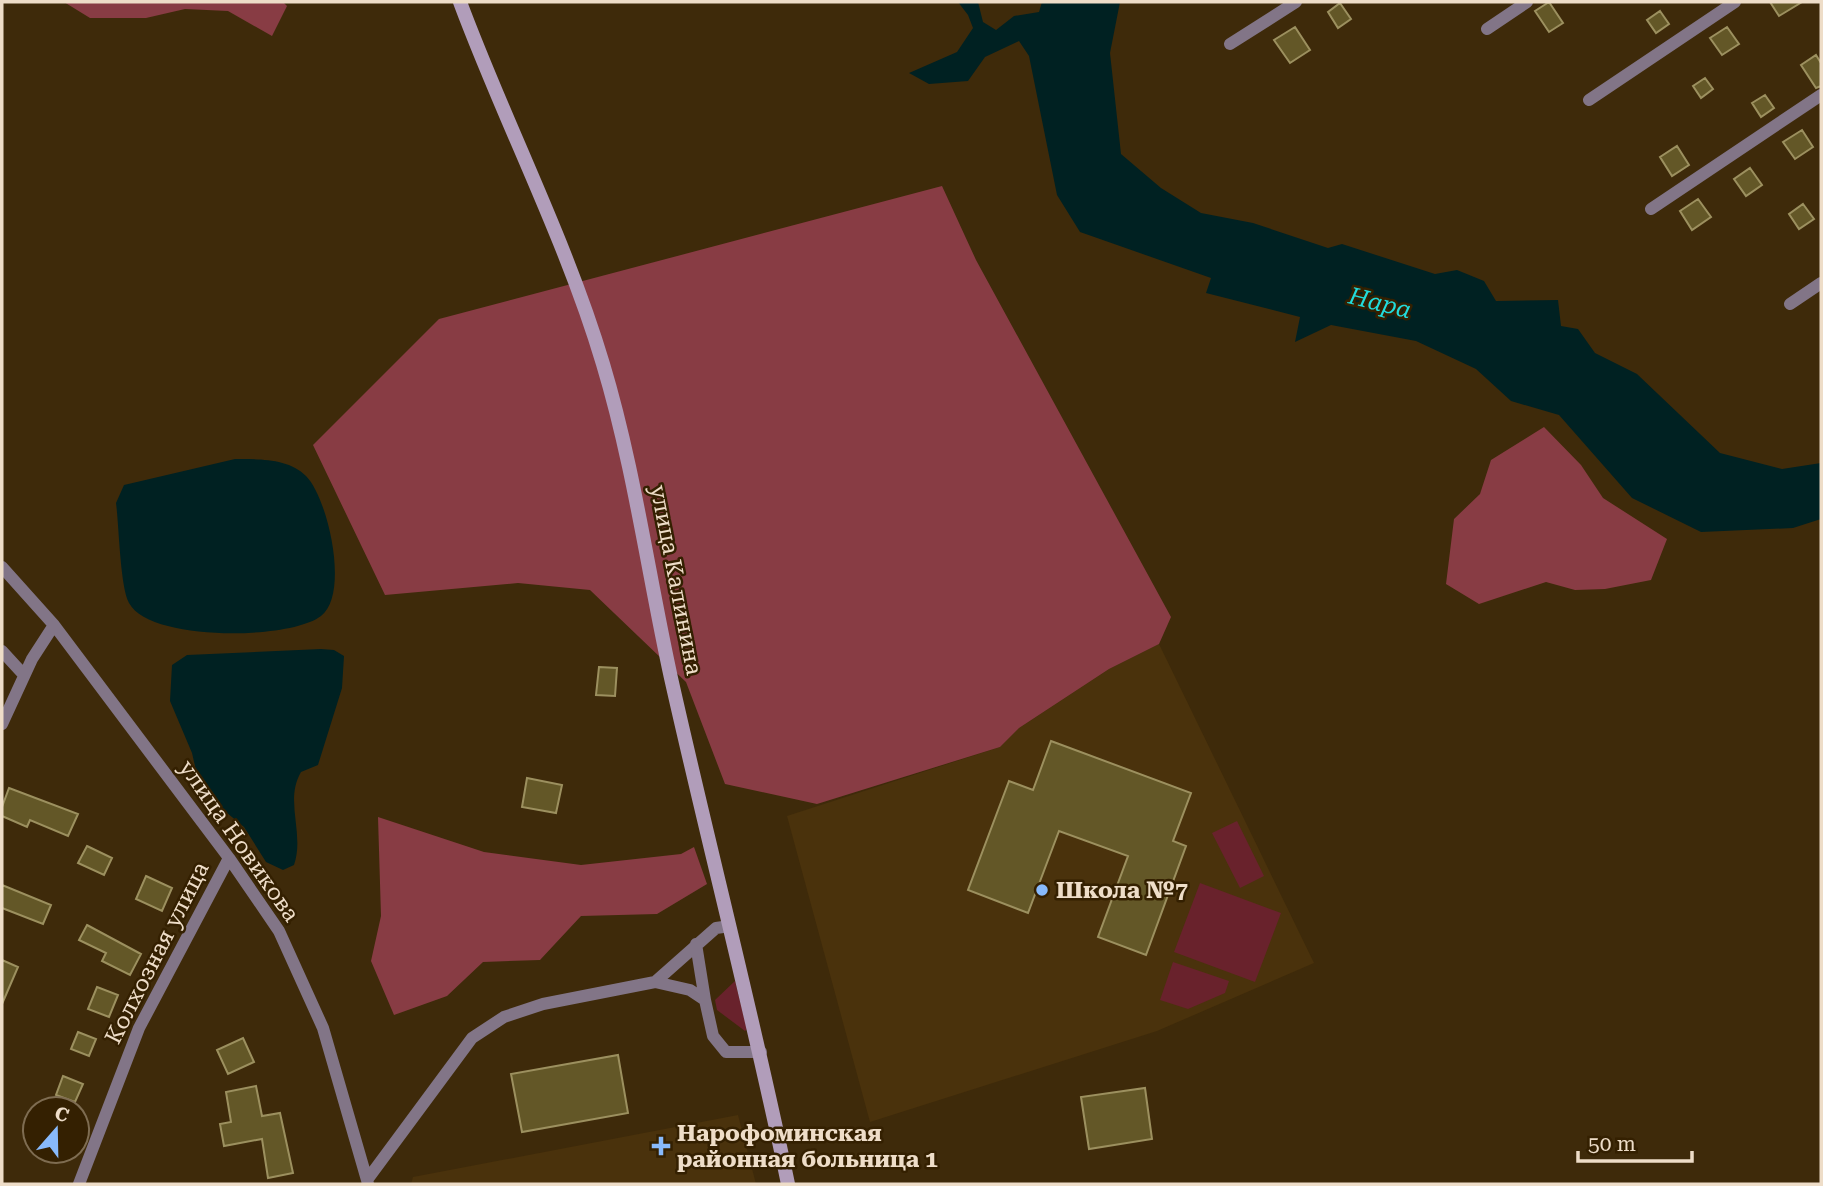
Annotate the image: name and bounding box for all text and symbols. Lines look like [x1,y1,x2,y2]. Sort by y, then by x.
water label: Нара [1345,282,1414,324]
street label: улица Калинина [644,483,708,678]
street label: улица Новикова [173,755,305,927]
street label: Колхозная улица [99,857,215,1049]
place label: Школа №7 [1056,877,1188,904]
marker: Школа №7 [1034,882,1050,898]
north arrow [21,1095,91,1165]
text: С [51,1101,72,1128]
place label: Нарофоминская районная больница 1 [677,1120,938,1173]
scale bar [1578,1120,1692,1164]
text: 50 m [1588,1132,1636,1156]
marker: Нарофоминская районная больница 1 [651,1136,671,1156]

